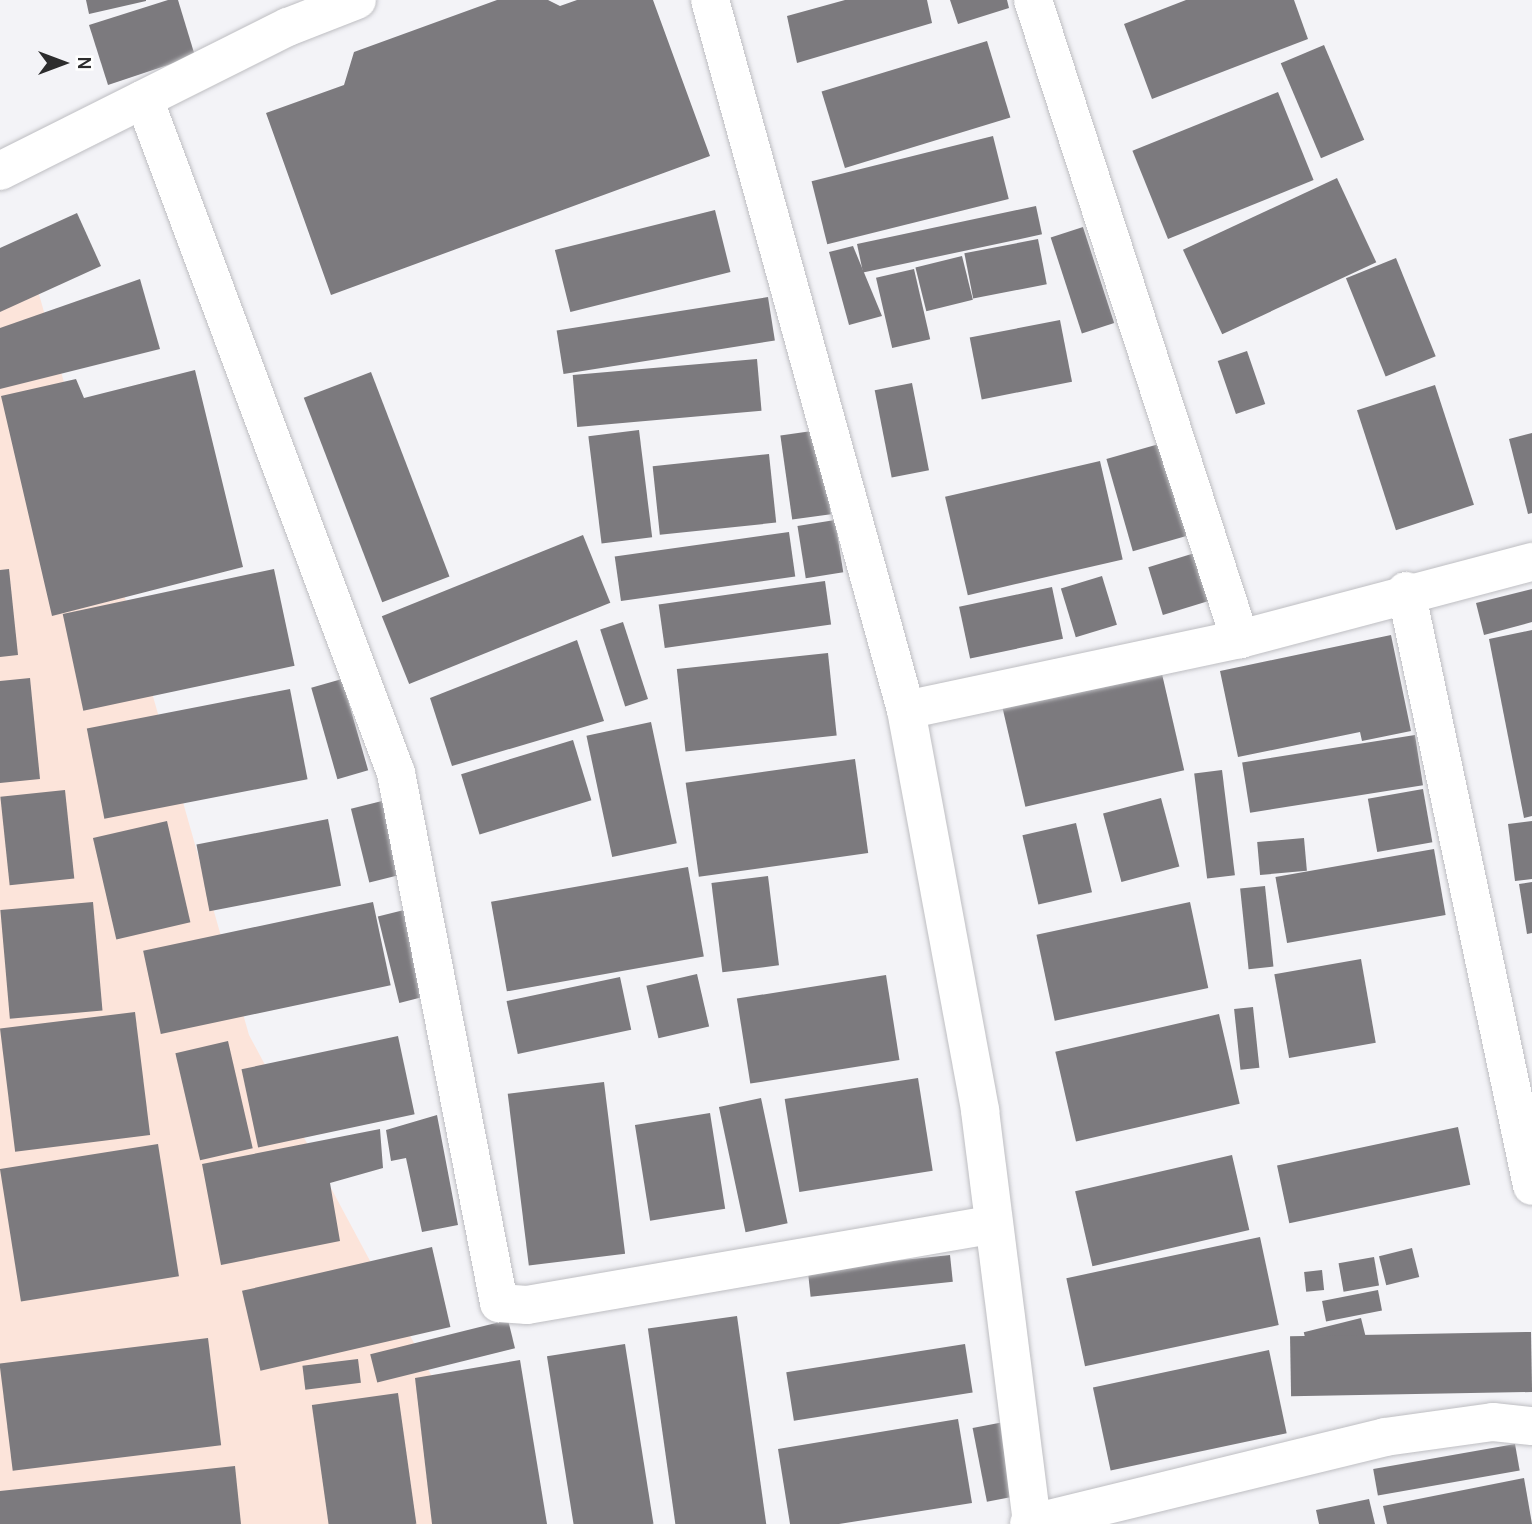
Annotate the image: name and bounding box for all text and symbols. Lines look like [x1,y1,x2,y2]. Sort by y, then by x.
north arrow [28,28,98,98]
text: N [73,56,95,70]

